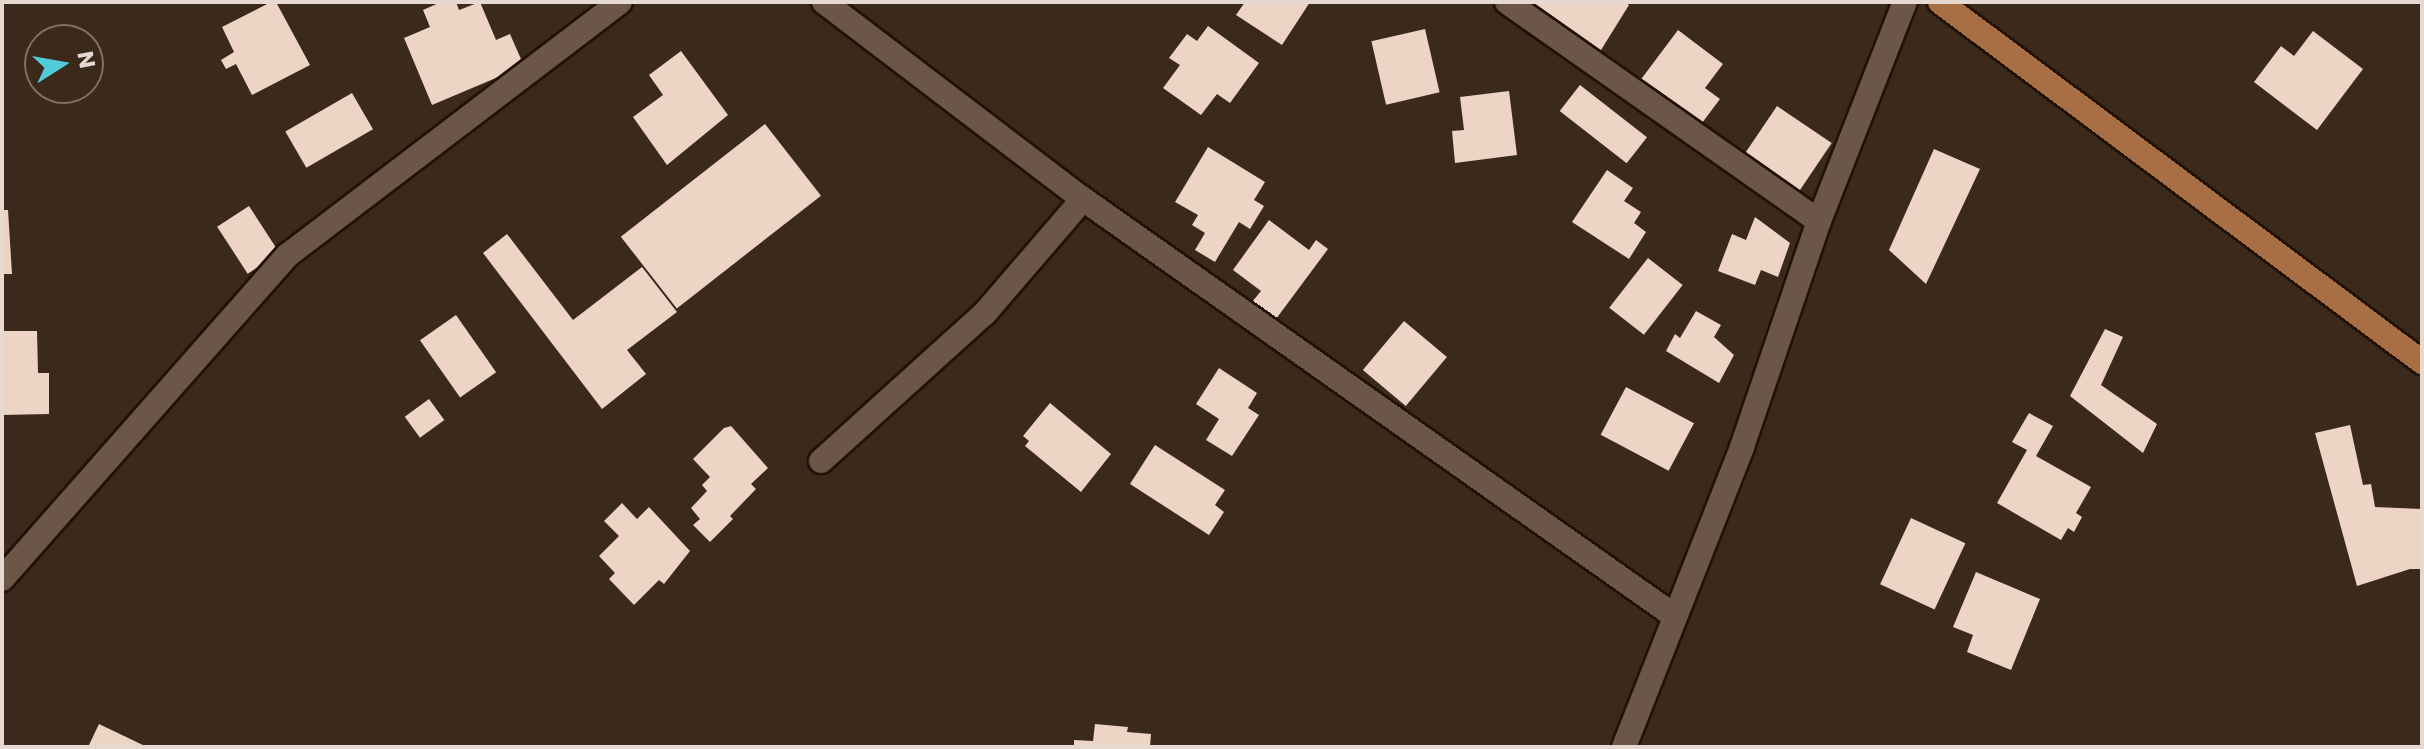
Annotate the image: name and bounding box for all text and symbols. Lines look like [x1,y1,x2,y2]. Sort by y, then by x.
north arrow [24,24,104,104]
text: N [69,49,103,71]

